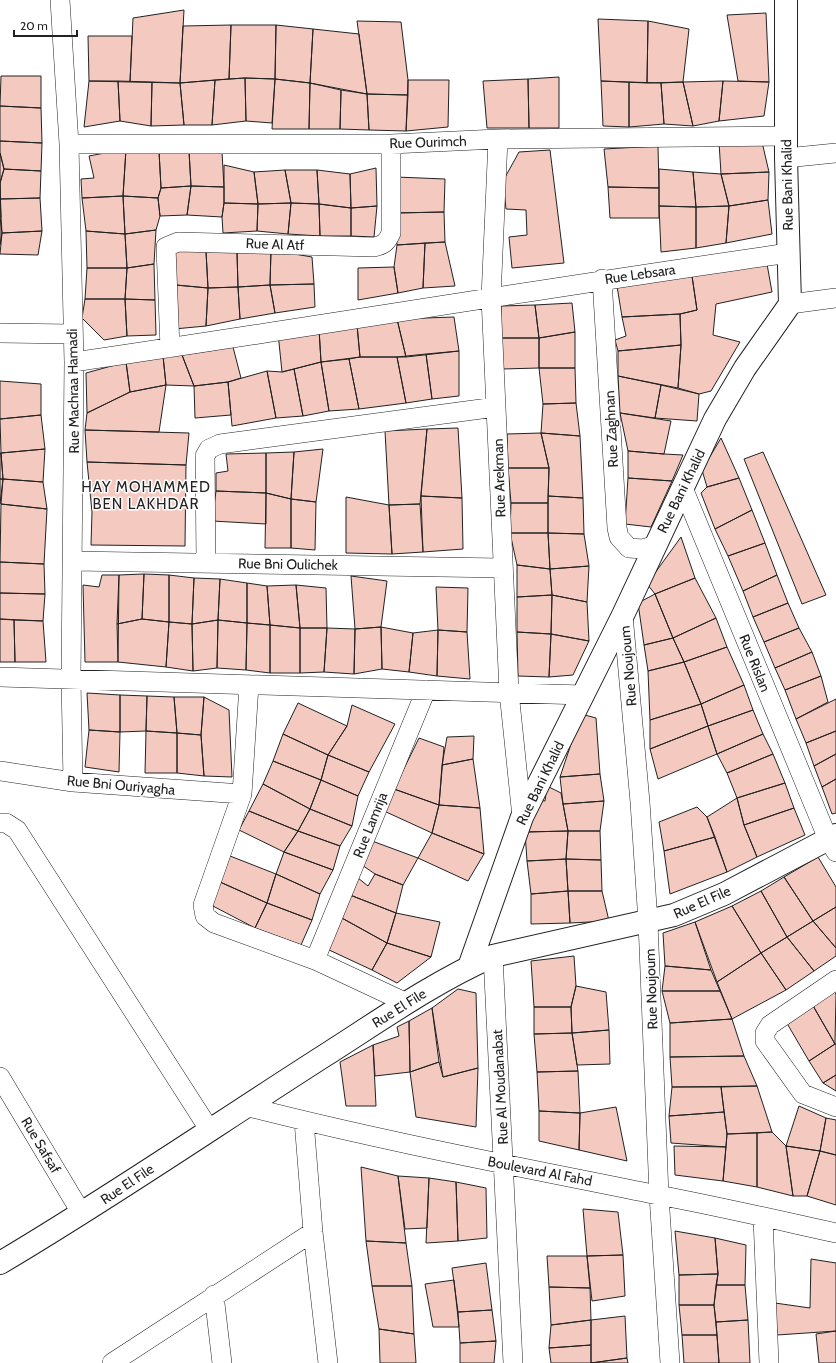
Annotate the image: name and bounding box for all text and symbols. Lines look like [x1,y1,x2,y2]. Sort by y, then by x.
scale bar [14,12,77,38]
text: 20 m [20,18,48,33]
street label: Rue Ourimch [389,132,467,152]
street label: Rue Bani Khalid [777,139,797,231]
street label: Rue Al Atf [245,234,305,254]
street label: Rue Lebsara [603,260,677,288]
street label: Rue Machraa Hamadi [63,328,83,454]
street label: Rue Zaghnan [600,390,622,468]
street label: Rue Arekman [489,438,509,518]
street label: Rue Bani Khalid [653,446,709,536]
district label: HAY MOHAMMED BEN LAKHDAR [81,478,211,513]
street label: Rue Bni Oulichek [238,554,339,574]
street label: Rue Noujoum [616,625,640,707]
street label: Rue Rislan [735,631,775,695]
street label: Rue Bani Khalid [512,738,568,828]
street label: Rue Bni Ouriyagha [66,771,176,799]
street label: Rue Lamrija [349,789,391,860]
street label: Rue El File [671,881,733,923]
street label: Rue Noujoum [641,948,661,1030]
street label: Rue El File [368,984,430,1032]
street label: Rue Al Moudanabat [488,1029,512,1145]
street label: Rue Safsaf [17,1114,65,1177]
street label: Boulevard Al Fahd [486,1152,594,1190]
street label: Rue El File [97,1160,157,1208]

